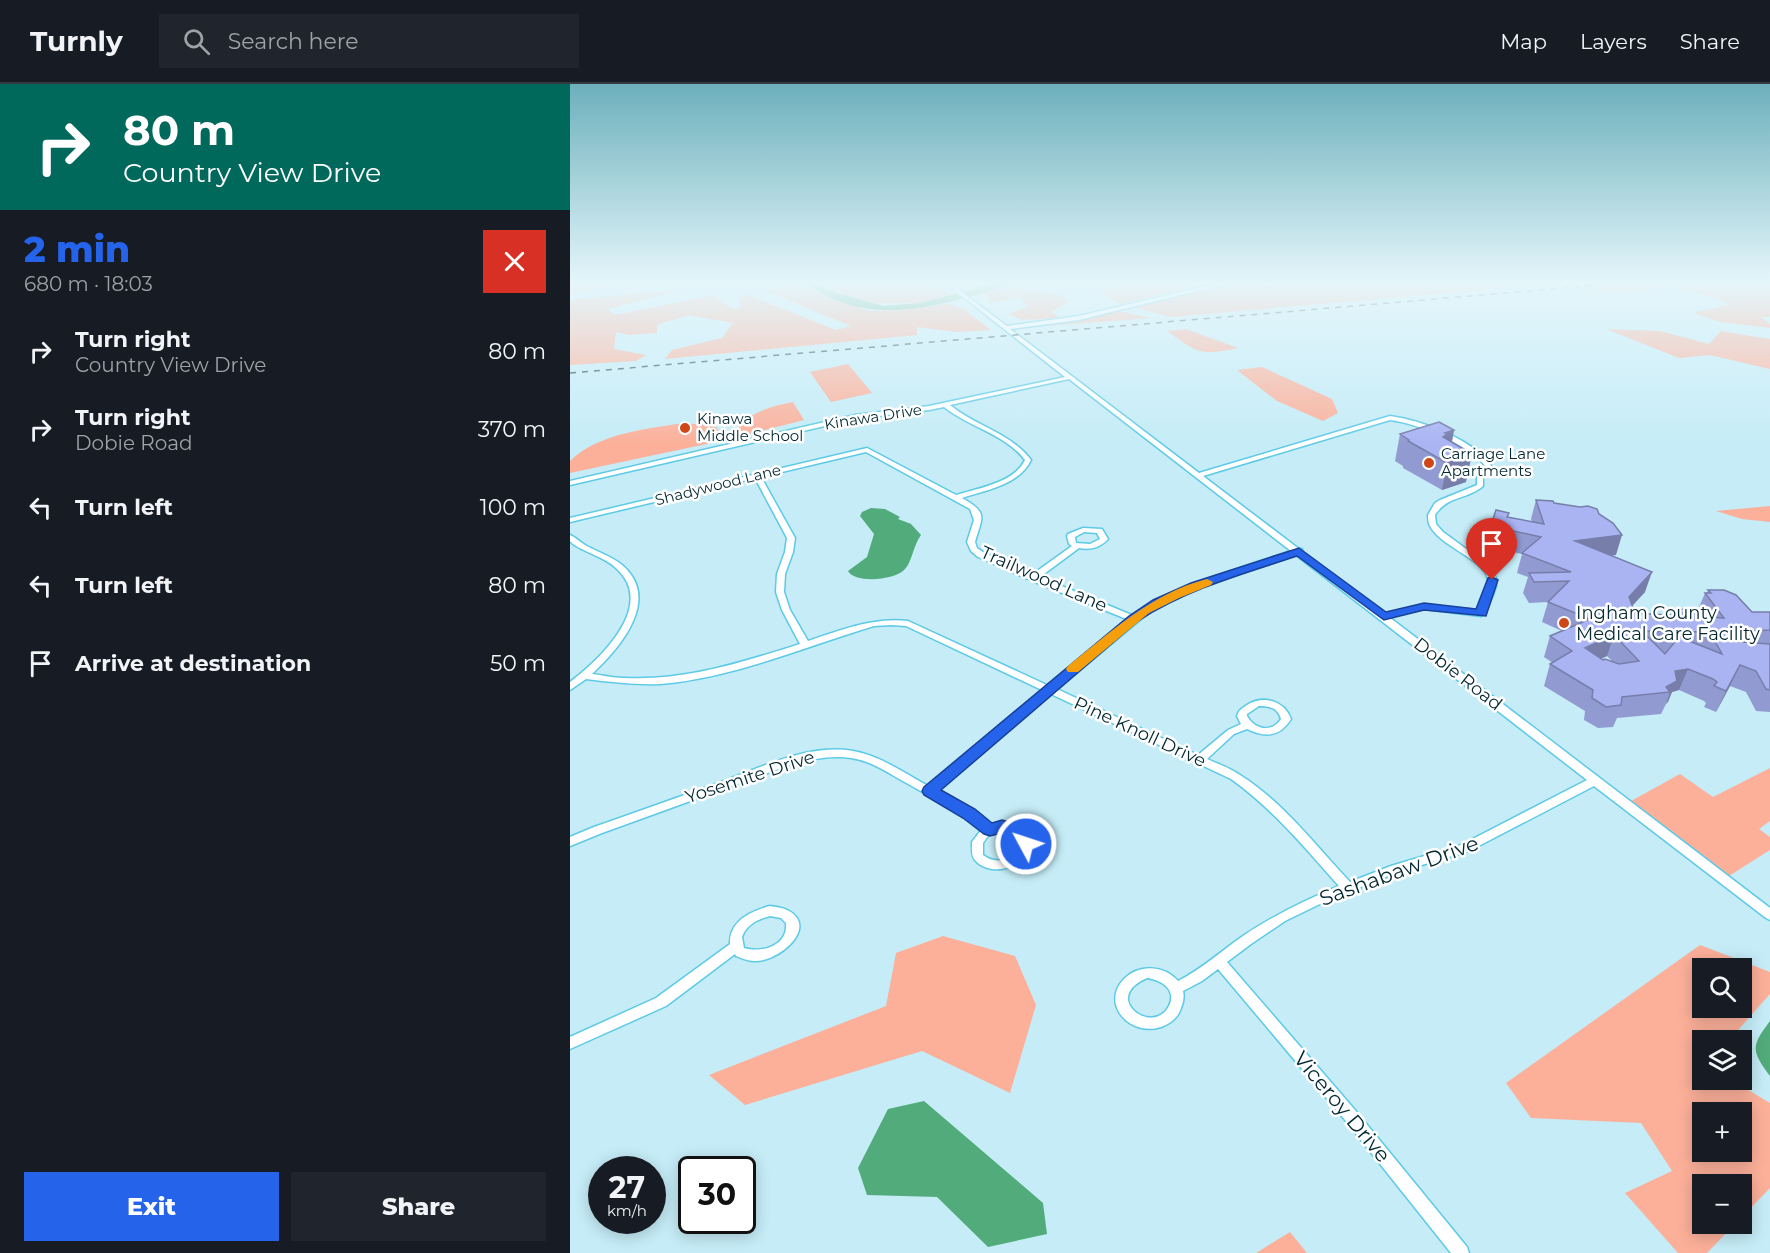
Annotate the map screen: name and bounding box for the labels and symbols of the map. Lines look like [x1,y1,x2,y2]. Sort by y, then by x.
street label: Kinawa Drive [823,399,923,434]
place label: Kinawa Middle School [697,409,803,445]
marker: Kinawa Middle School [678,421,692,435]
place label: Carriage Lane Apartments [1441,444,1545,480]
marker: Carriage Lane Apartments [1422,456,1436,470]
street label: Shadywood Lane [653,460,783,509]
pin [1466,518,1517,580]
street label: Trailwood Lane [977,541,1111,617]
place label: Ingham County Medical Care Facility [1576,602,1760,645]
marker: Ingham County Medical Care Facility [1557,616,1571,630]
street label: Dobie Road [1410,633,1506,715]
street label: Pine Knoll Drive [1070,692,1210,772]
street label: Yosemite Drive [683,746,818,808]
position arrow [994,812,1058,876]
street label: Sashabaw Drive [1316,830,1482,911]
street label: Viceroy Drive [1289,1046,1396,1167]
speed limit sign: 30 [678,1156,756,1234]

